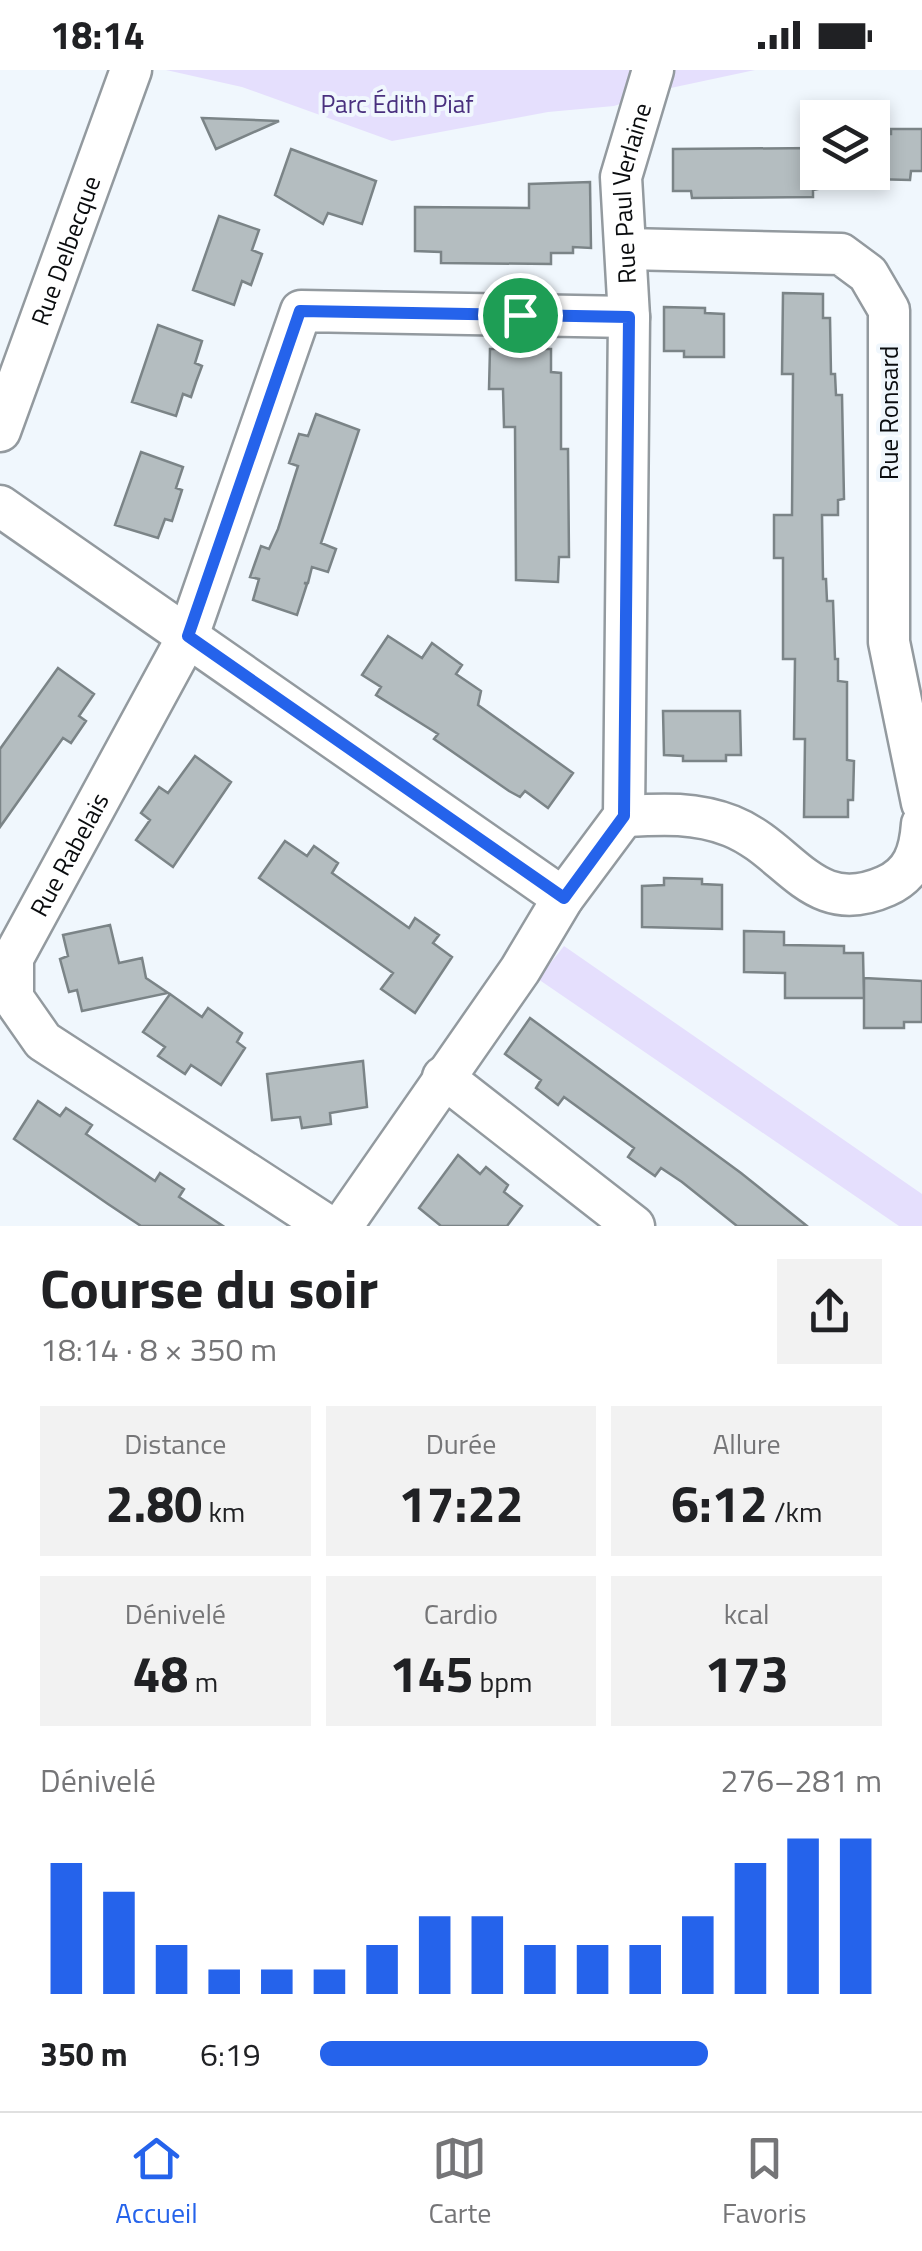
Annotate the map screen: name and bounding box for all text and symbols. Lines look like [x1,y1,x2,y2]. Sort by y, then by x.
text: 18:14 [50,6,145,64]
park label: Parc Édith Piaf [320,85,474,123]
street label: Rue Paul Verlaine [602,98,661,285]
map controls [800,100,890,190]
button: layers [800,100,890,190]
street label: Rue Delbecque [21,170,110,331]
pin [478,273,563,358]
icon: arrive [493,288,548,343]
street label: Rue Ronsard [870,346,908,480]
street label: Rue Rabelais [20,786,118,923]
text: Course du soir [40,1246,378,1329]
button: share [777,1259,882,1364]
text: 18:14 · 8 × 350 m [40,1325,277,1373]
text: Distance [124,1422,226,1465]
text: Durée [426,1422,496,1465]
text: Allure [713,1422,781,1465]
text: 2.80 [105,1465,202,1541]
text: 17:22 [399,1465,523,1541]
text: 6:12 [671,1465,768,1541]
text: km [202,1490,245,1533]
text: /km [768,1490,822,1533]
text: Dénivelé [125,1592,226,1635]
text: Cardio [424,1592,498,1635]
text: kcal [724,1592,770,1635]
text: 48 [133,1635,189,1711]
text: 145 [389,1635,473,1711]
text: 173 [705,1635,789,1711]
text: m [189,1660,218,1703]
text: bpm [473,1660,533,1703]
text: Dénivelé [40,1756,156,1804]
text: 276–281 m [720,1756,882,1804]
text: 350 m [40,2030,128,2078]
text: 6:19 [200,2030,261,2078]
tab: Accueil [115,2131,198,2234]
tab: Carte [428,2131,491,2234]
tab: Favoris [722,2131,807,2234]

